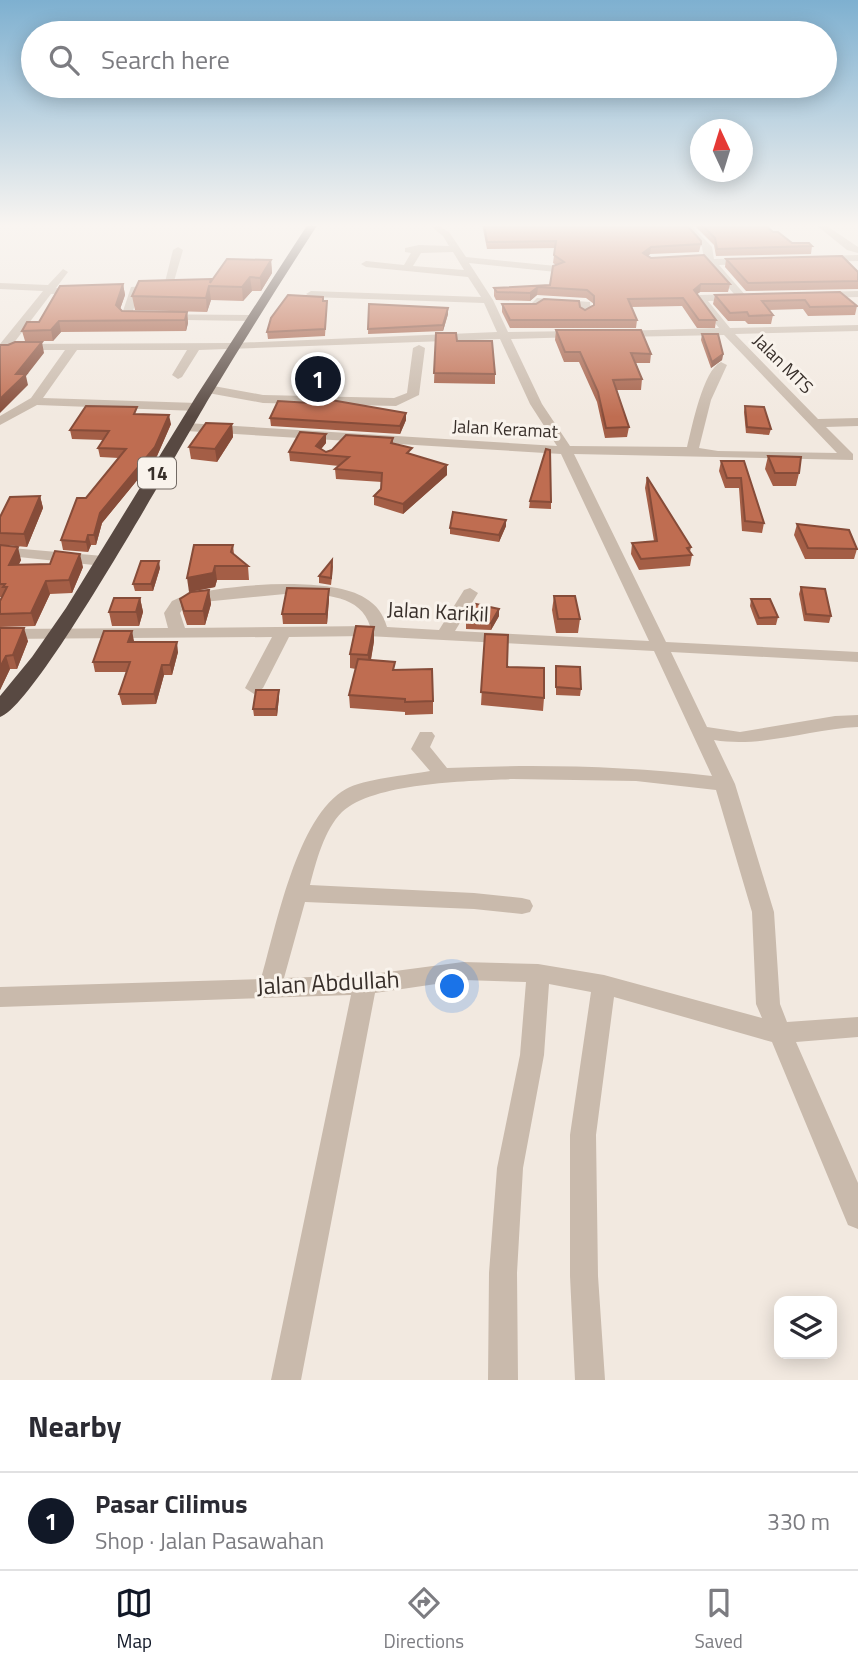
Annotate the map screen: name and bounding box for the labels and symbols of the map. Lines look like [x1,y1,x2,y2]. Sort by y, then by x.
north arrow [690,119,753,182]
street label: Jalan MTS [747,327,820,400]
pin: 1 [295,353,341,405]
street label: Jalan Keramat [452,412,559,445]
road number: 14 [138,458,176,488]
street label: Jalan Karikil [386,592,490,630]
street label: Jalan Abdullah [256,960,400,1004]
your location [435,969,469,1003]

